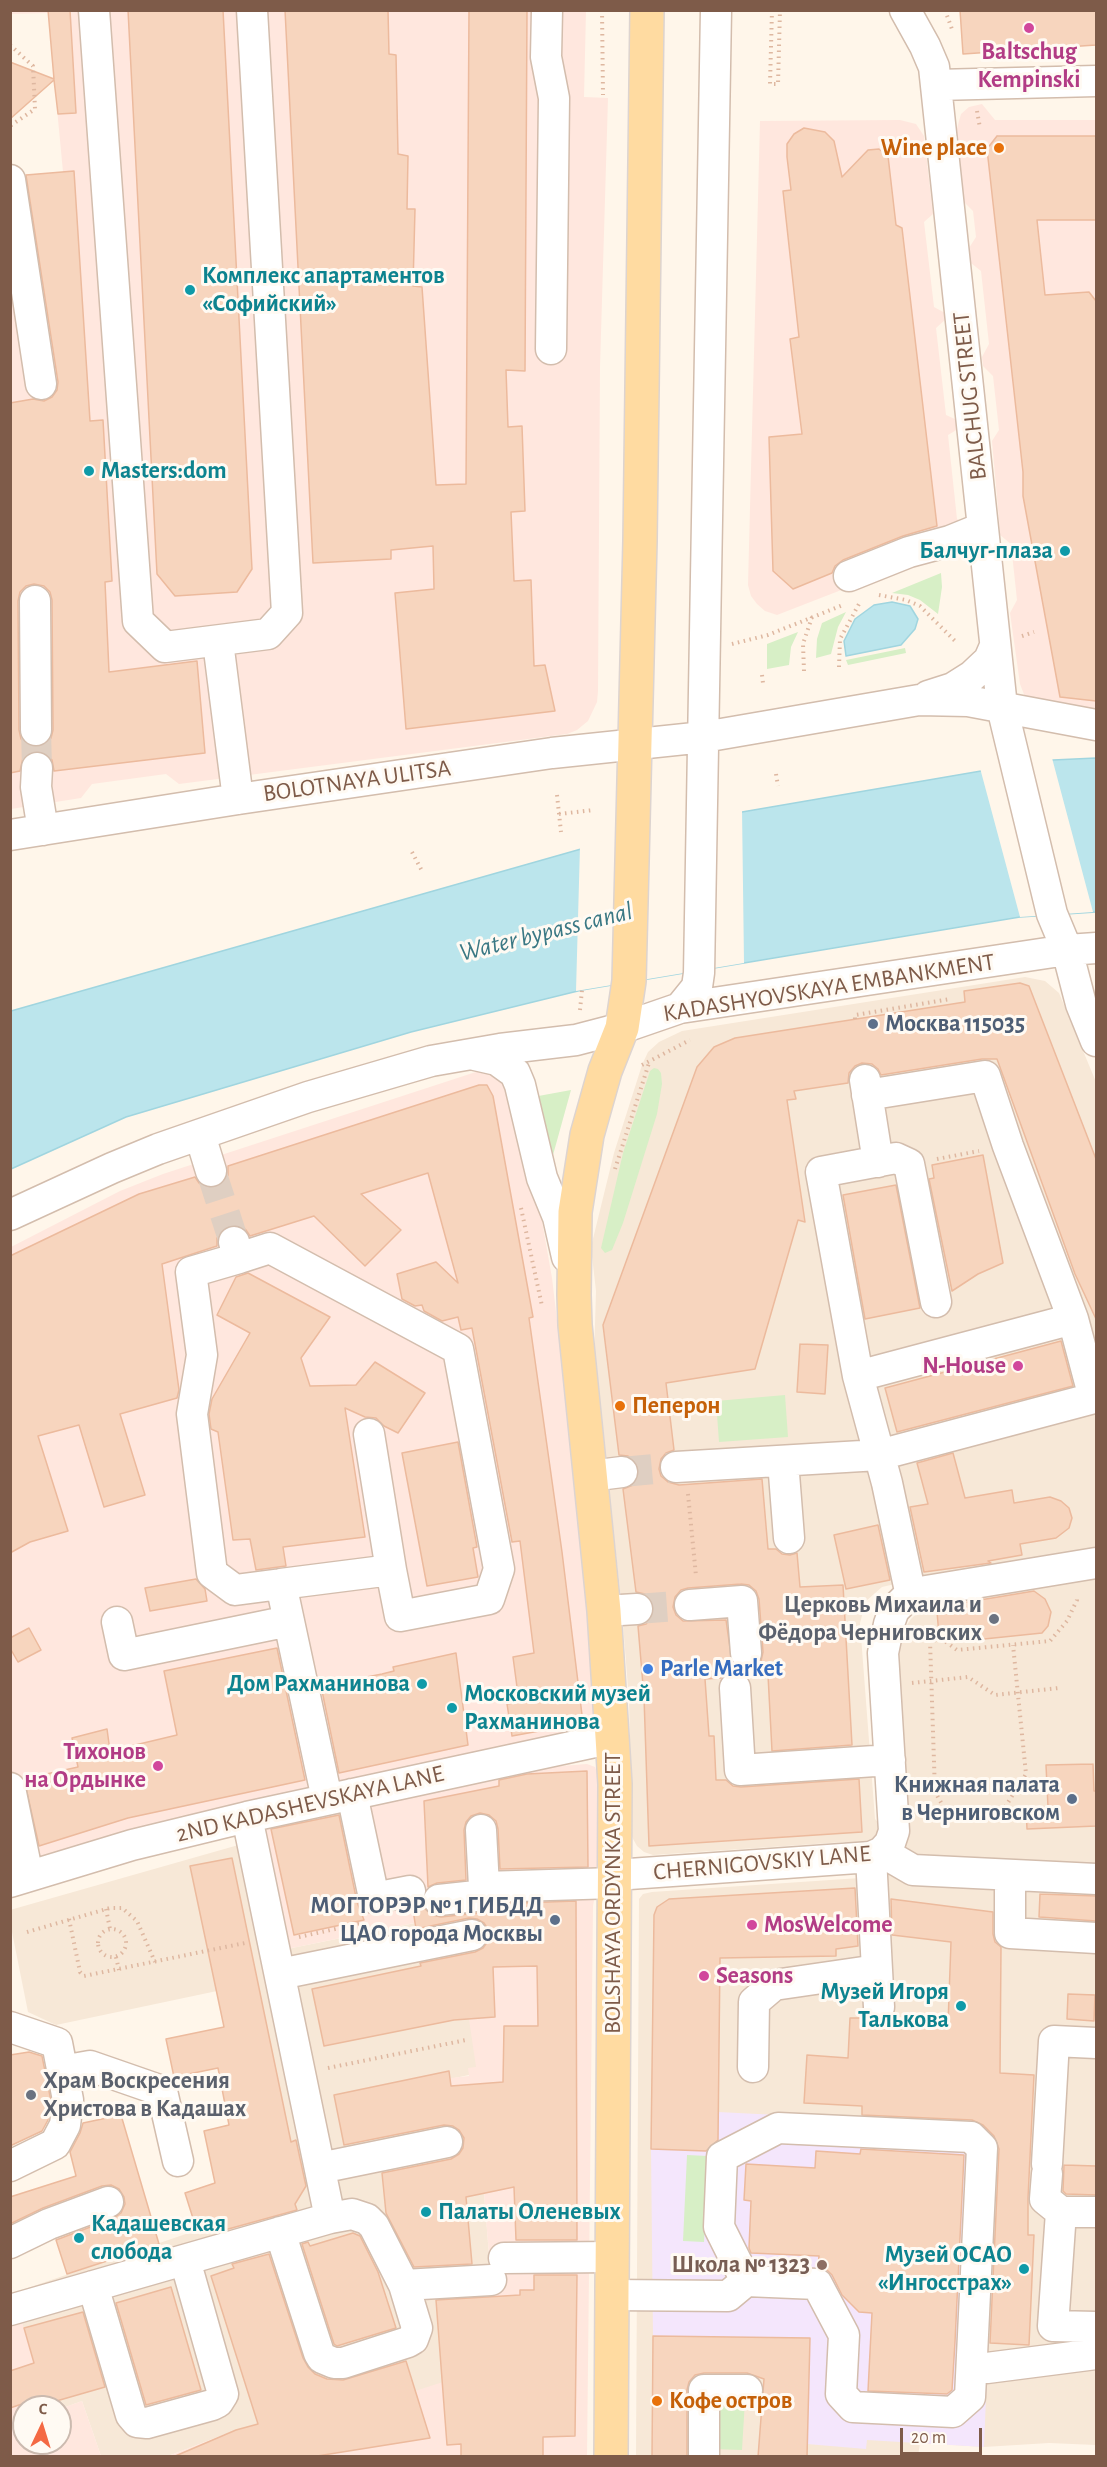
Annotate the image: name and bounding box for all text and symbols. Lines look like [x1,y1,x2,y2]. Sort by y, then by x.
marker: Baltschug Kempinski [1022,21,1036,35]
place label: Baltschug Kempinski [978,38,1080,94]
place label: Wine place [881,134,987,162]
marker: Wine place [992,141,1006,155]
place label: Комплекс апартаментов «Софийский» [202,262,445,318]
marker: Комплекс апартаментов «Софийский» [183,283,197,297]
street label: BALCHUG STREET [947,310,993,482]
place label: Masters:dom [101,457,227,485]
marker: Masters:dom [82,464,96,478]
place label: Балчуг-плаза [919,537,1053,565]
marker: Балчуг-плаза [1058,544,1072,558]
street label: BOLOTNAYA ULITSA [261,754,453,808]
water label: Water bypass canal [456,895,636,969]
street label: KADASHYOVSKAYA EMBANKMENT [661,948,997,1028]
place label: Москва 115035 [885,1010,1025,1038]
marker: Москва 115035 [866,1017,880,1031]
place label: N-House [922,1352,1006,1380]
marker: N-House [1011,1359,1025,1373]
place label: Пеперон [632,1392,721,1420]
marker: Пеперон [613,1399,627,1413]
place label: Церковь Михаила и Фёдора Черниговских [758,1591,982,1647]
marker: Церковь Михаила и Фёдора Черниговских [987,1612,1001,1626]
place label: Parle Market [660,1655,783,1683]
marker: Parle Market [641,1662,655,1676]
place label: Дом Рахманинова [227,1670,410,1698]
marker: Дом Рахманинова [415,1677,429,1691]
place label: Московский музей Рахманинова [464,1680,651,1736]
marker: Московский музей Рахманинова [445,1701,459,1715]
place label: Тихонов на Ордынке [24,1738,146,1794]
street label: BOLSHAYA ORDYNKA STREET [599,1752,627,2034]
marker: Тихонов на Ордынке [151,1759,165,1773]
street label: 2ND KADASHEVSKAYA LANE [173,1759,447,1849]
place label: Книжная палата в Черниговском [894,1771,1060,1827]
marker: Книжная палата в Черниговском [1065,1792,1079,1806]
street label: CHERNIGOVSKIY LANE [652,1839,872,1887]
place label: МОГТОРЭР № 1 ГИБДД ЦАО города Москвы [310,1892,543,1948]
place label: MosWelcome [764,1911,893,1939]
marker: МОГТОРЭР № 1 ГИБДД ЦАО города Москвы [548,1913,562,1927]
marker: MosWelcome [745,1918,759,1932]
place label: Seasons [716,1962,793,1990]
marker: Seasons [697,1969,711,1983]
place label: Музей Игоря Талькова [820,1978,949,2034]
marker: Музей Игоря Талькова [954,1999,968,2013]
place label: Храм Воскресения Христова в Кадашах [43,2067,246,2123]
marker: Храм Воскресения Христова в Кадашах [24,2088,38,2102]
place label: Палаты Оленевых [438,2198,621,2226]
marker: Палаты Оленевых [419,2205,433,2219]
place label: Кадашевская слобода [91,2210,226,2266]
marker: Кадашевская слобода [72,2231,86,2245]
place label: Музей ОСАО «Ингосстрах» [878,2241,1012,2297]
place label: Школа № 1323 [671,2251,810,2279]
marker: Школа № 1323 [815,2258,829,2272]
marker: Музей ОСАО «Ингосстрах» [1017,2262,1031,2276]
place label: Кофе остров [669,2387,792,2415]
marker: Кофе остров [650,2394,664,2408]
north arrow [12,2395,72,2455]
text: С [38,2401,48,2417]
scale bar [903,2416,986,2454]
text: 20 m [911,2429,946,2447]

